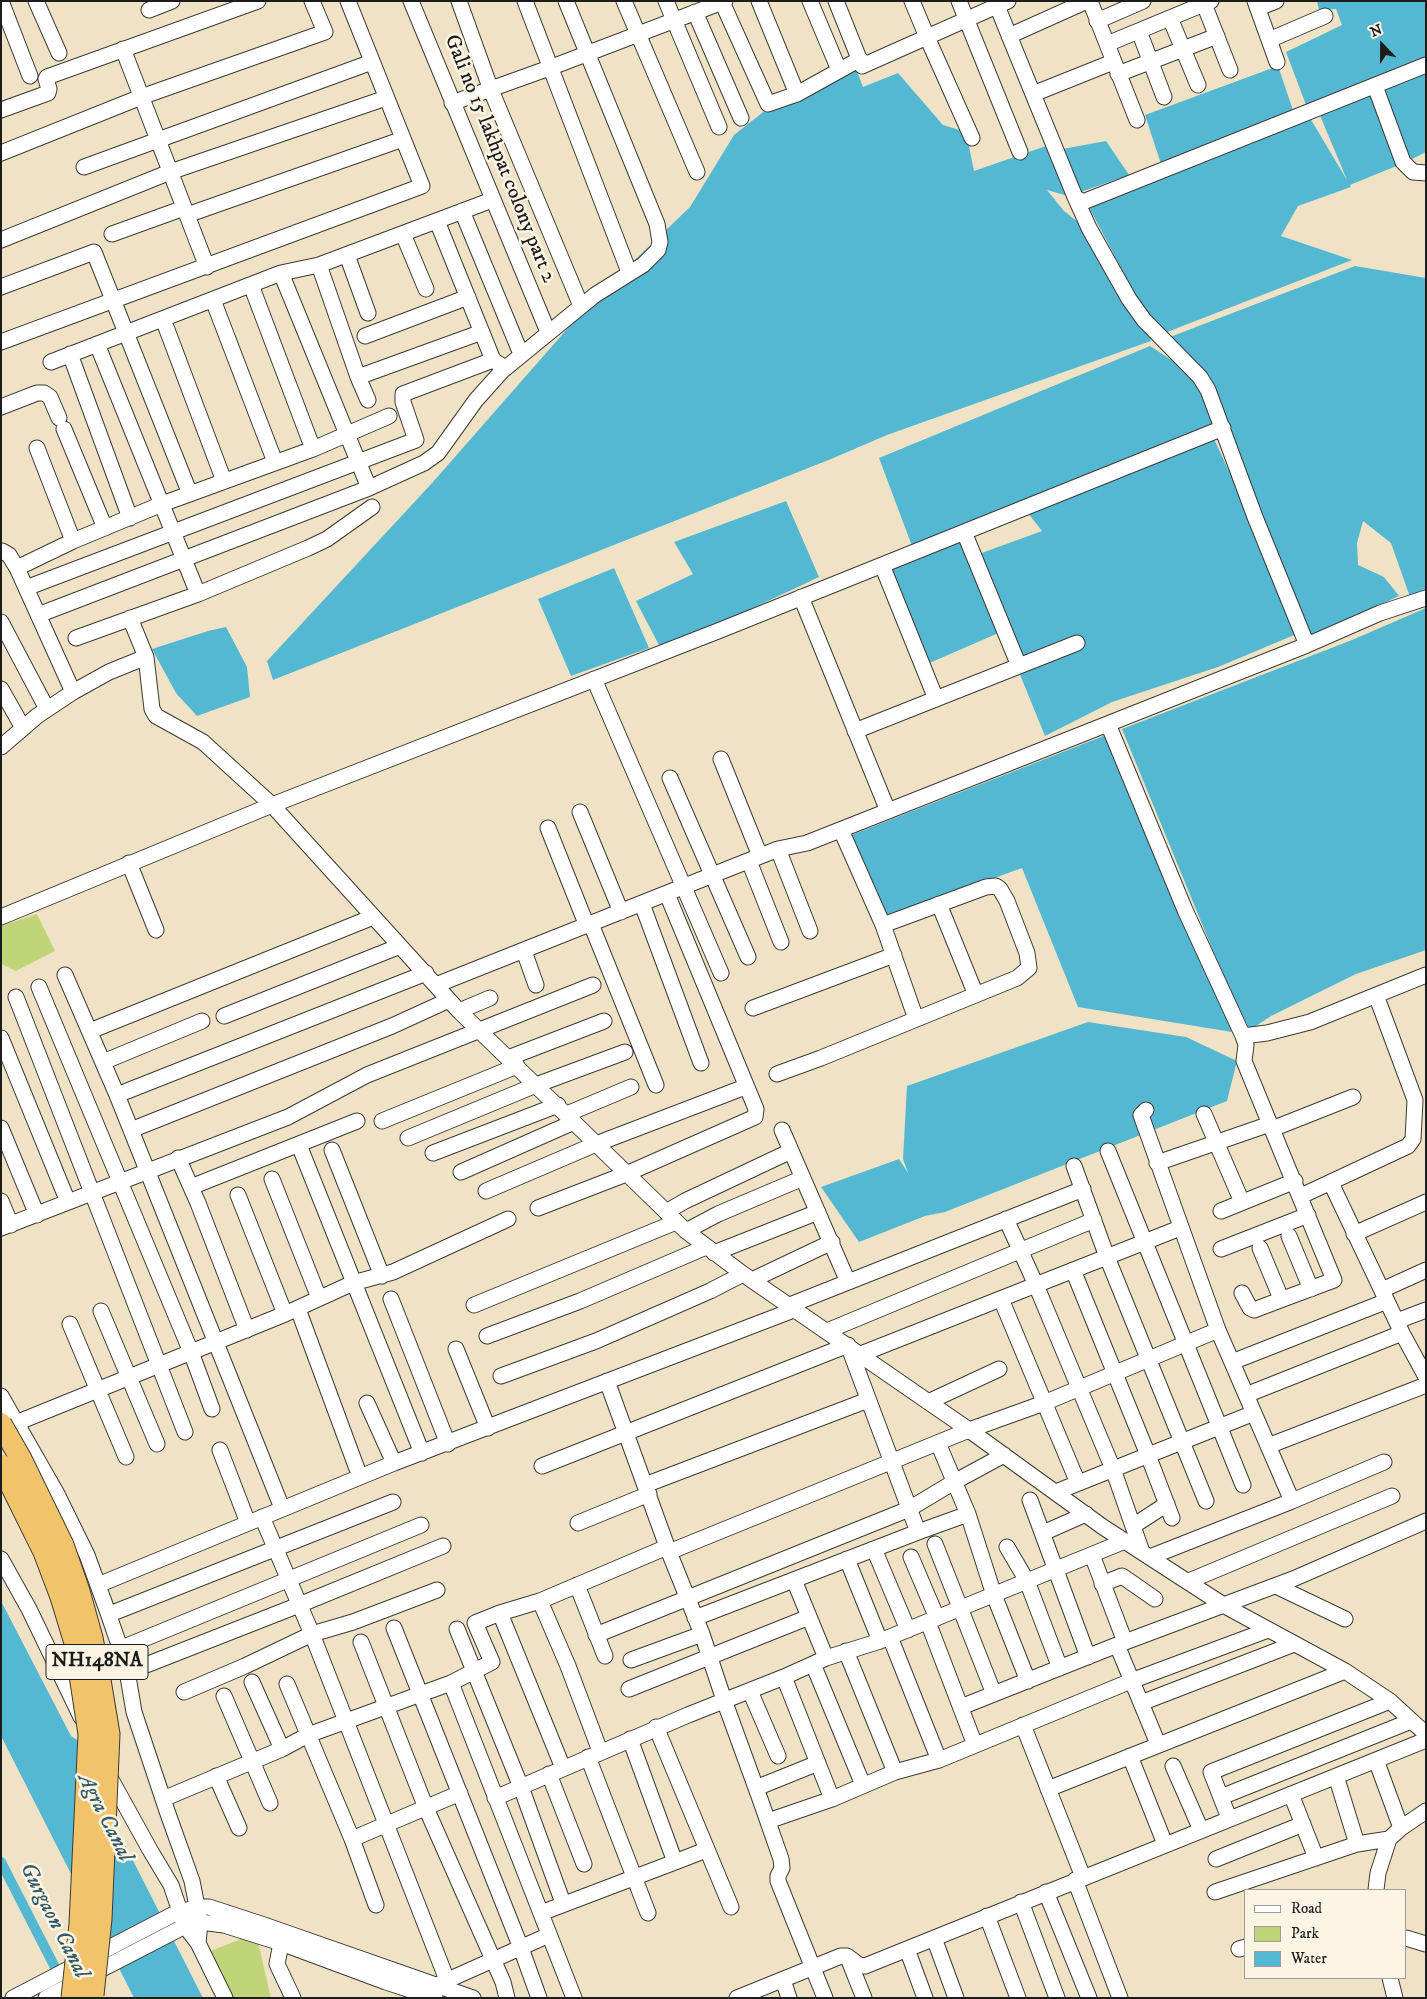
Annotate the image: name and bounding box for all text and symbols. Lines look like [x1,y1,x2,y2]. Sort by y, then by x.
north arrow [1357,20,1407,70]
text: N [1368,21,1385,42]
street label: Gali no 15 lakhpat colony part 2 [438,31,560,287]
road number: NH148NA [46,1644,148,1680]
water label: Agra Canal [71,1769,137,1867]
water label: Gurgaon Canal [13,1859,93,1983]
legend [1244,1889,1407,1979]
text: Road [1291,1899,1322,1918]
text: Park [1291,1924,1319,1943]
text: Water [1291,1949,1327,1968]

